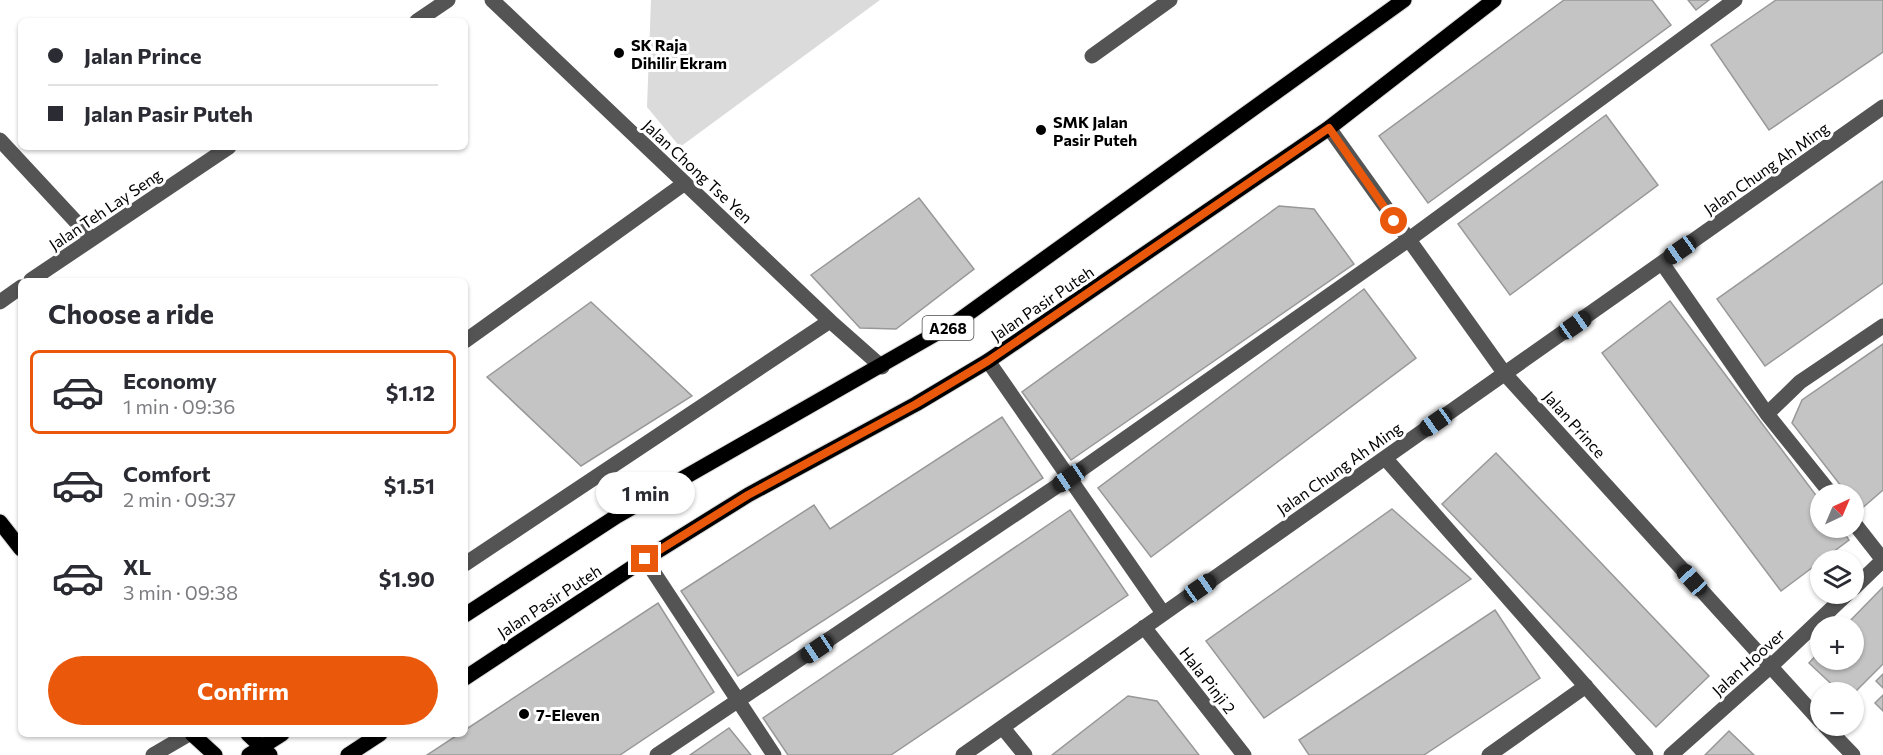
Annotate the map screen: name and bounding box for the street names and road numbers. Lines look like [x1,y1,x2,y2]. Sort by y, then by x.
street label: Jalan Chong Tse Yen [639,115,757,227]
street label: Jalan Chung Ah Ming [1700,118,1832,218]
street label: Jalan Teh Lay Seng [45,164,165,254]
street label: Jalan Pasir Puteh [987,262,1097,344]
road number: A268 [922,316,974,340]
street label: Jalan Prince [1540,387,1610,461]
street label: Jalan Chung Ah Ming [1273,418,1405,518]
street label: Jalan Pasir Puteh [494,560,604,642]
street label: Jalan Hoover [1708,624,1789,700]
street label: Hala Pinji 2 [1176,643,1240,717]

